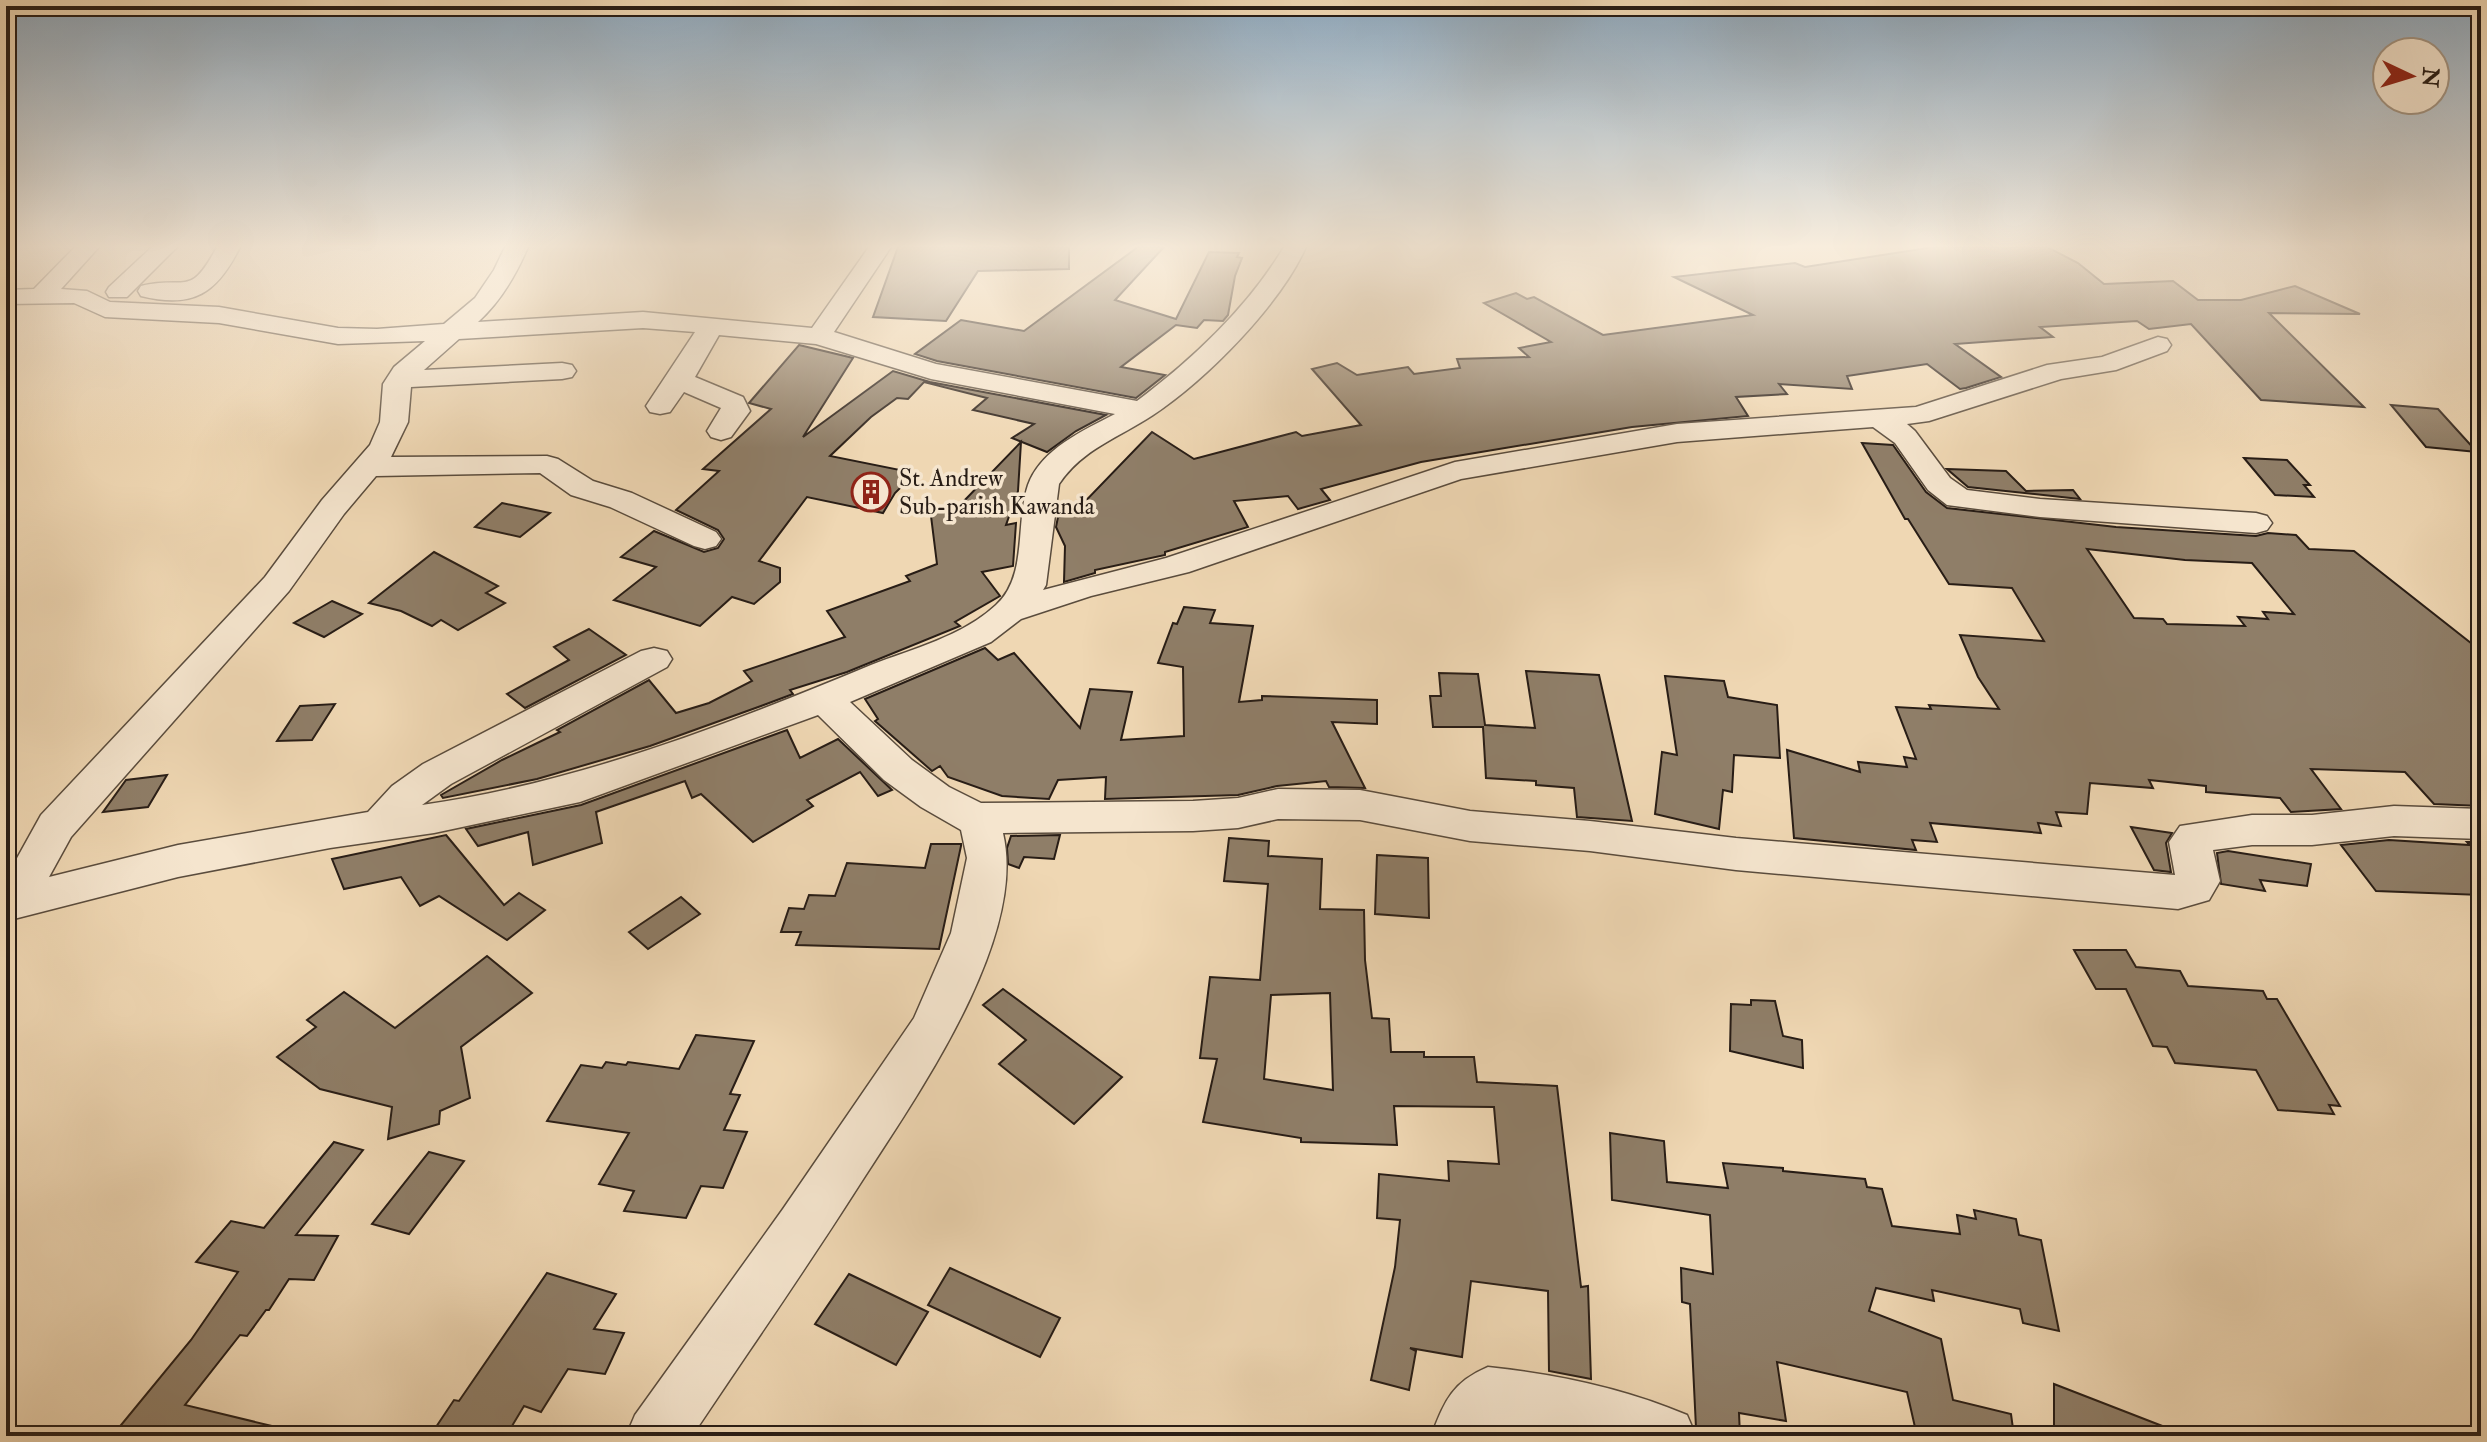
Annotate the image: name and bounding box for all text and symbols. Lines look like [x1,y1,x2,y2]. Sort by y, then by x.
north arrow [2371,36,2451,116]
text: N [2415,66,2445,88]
place label: St. Andrew Sub-parish Kawanda [899,463,1096,522]
building icon: St. Andrew Sub-parish Kawanda [850,471,892,513]

